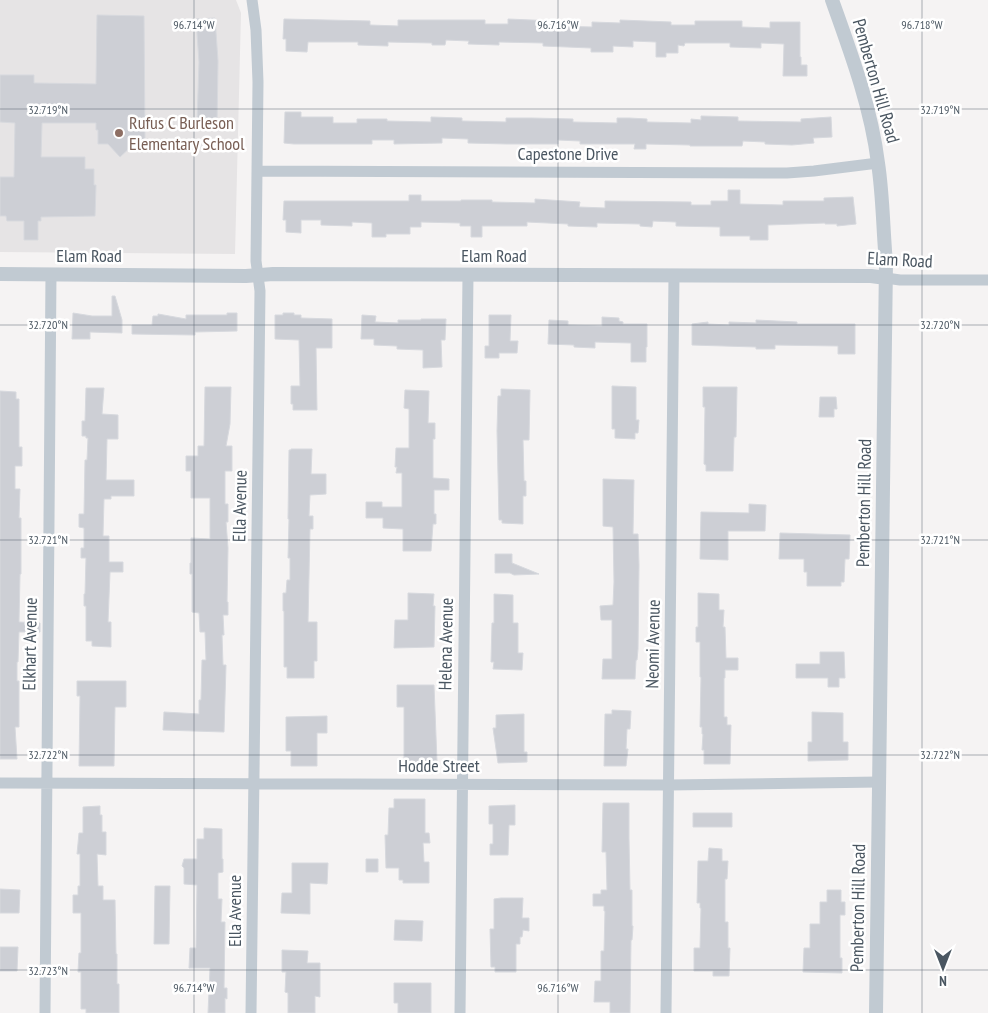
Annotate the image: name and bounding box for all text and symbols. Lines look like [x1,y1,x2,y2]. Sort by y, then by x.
street label: Pemberton Hill Road [848,16,905,146]
text: 96.714°W [173,17,215,32]
text: 96.716°W [537,17,579,32]
text: 96.718°W [901,17,943,32]
text: 32.719°N [28,102,68,117]
text: 32.719°N [920,102,960,117]
place label: Rufus C Burleson Elementary School [129,111,245,155]
marker: Rufus C Burleson Elementary School [113,127,125,139]
street label: Capestone Drive [518,142,619,165]
street label: Elam Road [56,244,122,267]
street label: Elam Road [461,244,527,267]
street label: Elam Road [867,246,933,273]
text: 32.720°N [28,317,68,332]
text: 32.720°N [920,317,960,332]
street label: Pemberton Hill Road [851,439,876,567]
street label: Ella Avenue [227,470,252,542]
text: 32.721°N [28,532,68,547]
text: 32.721°N [920,532,960,547]
street label: Elkhart Avenue [17,597,42,691]
street label: Helena Avenue [433,597,458,691]
street label: Neomi Avenue [640,599,665,689]
text: 32.722°N [28,747,68,762]
text: 32.722°N [920,747,960,762]
street label: Hodde Street [398,754,480,777]
street label: Pemberton Hill Road [845,844,870,972]
street label: Ella Avenue [223,875,246,947]
north arrow [918,943,968,993]
text: 32.723°N [28,963,68,978]
text: N [939,972,947,990]
text: 96.714°W [173,980,215,995]
text: 96.716°W [537,980,579,995]

